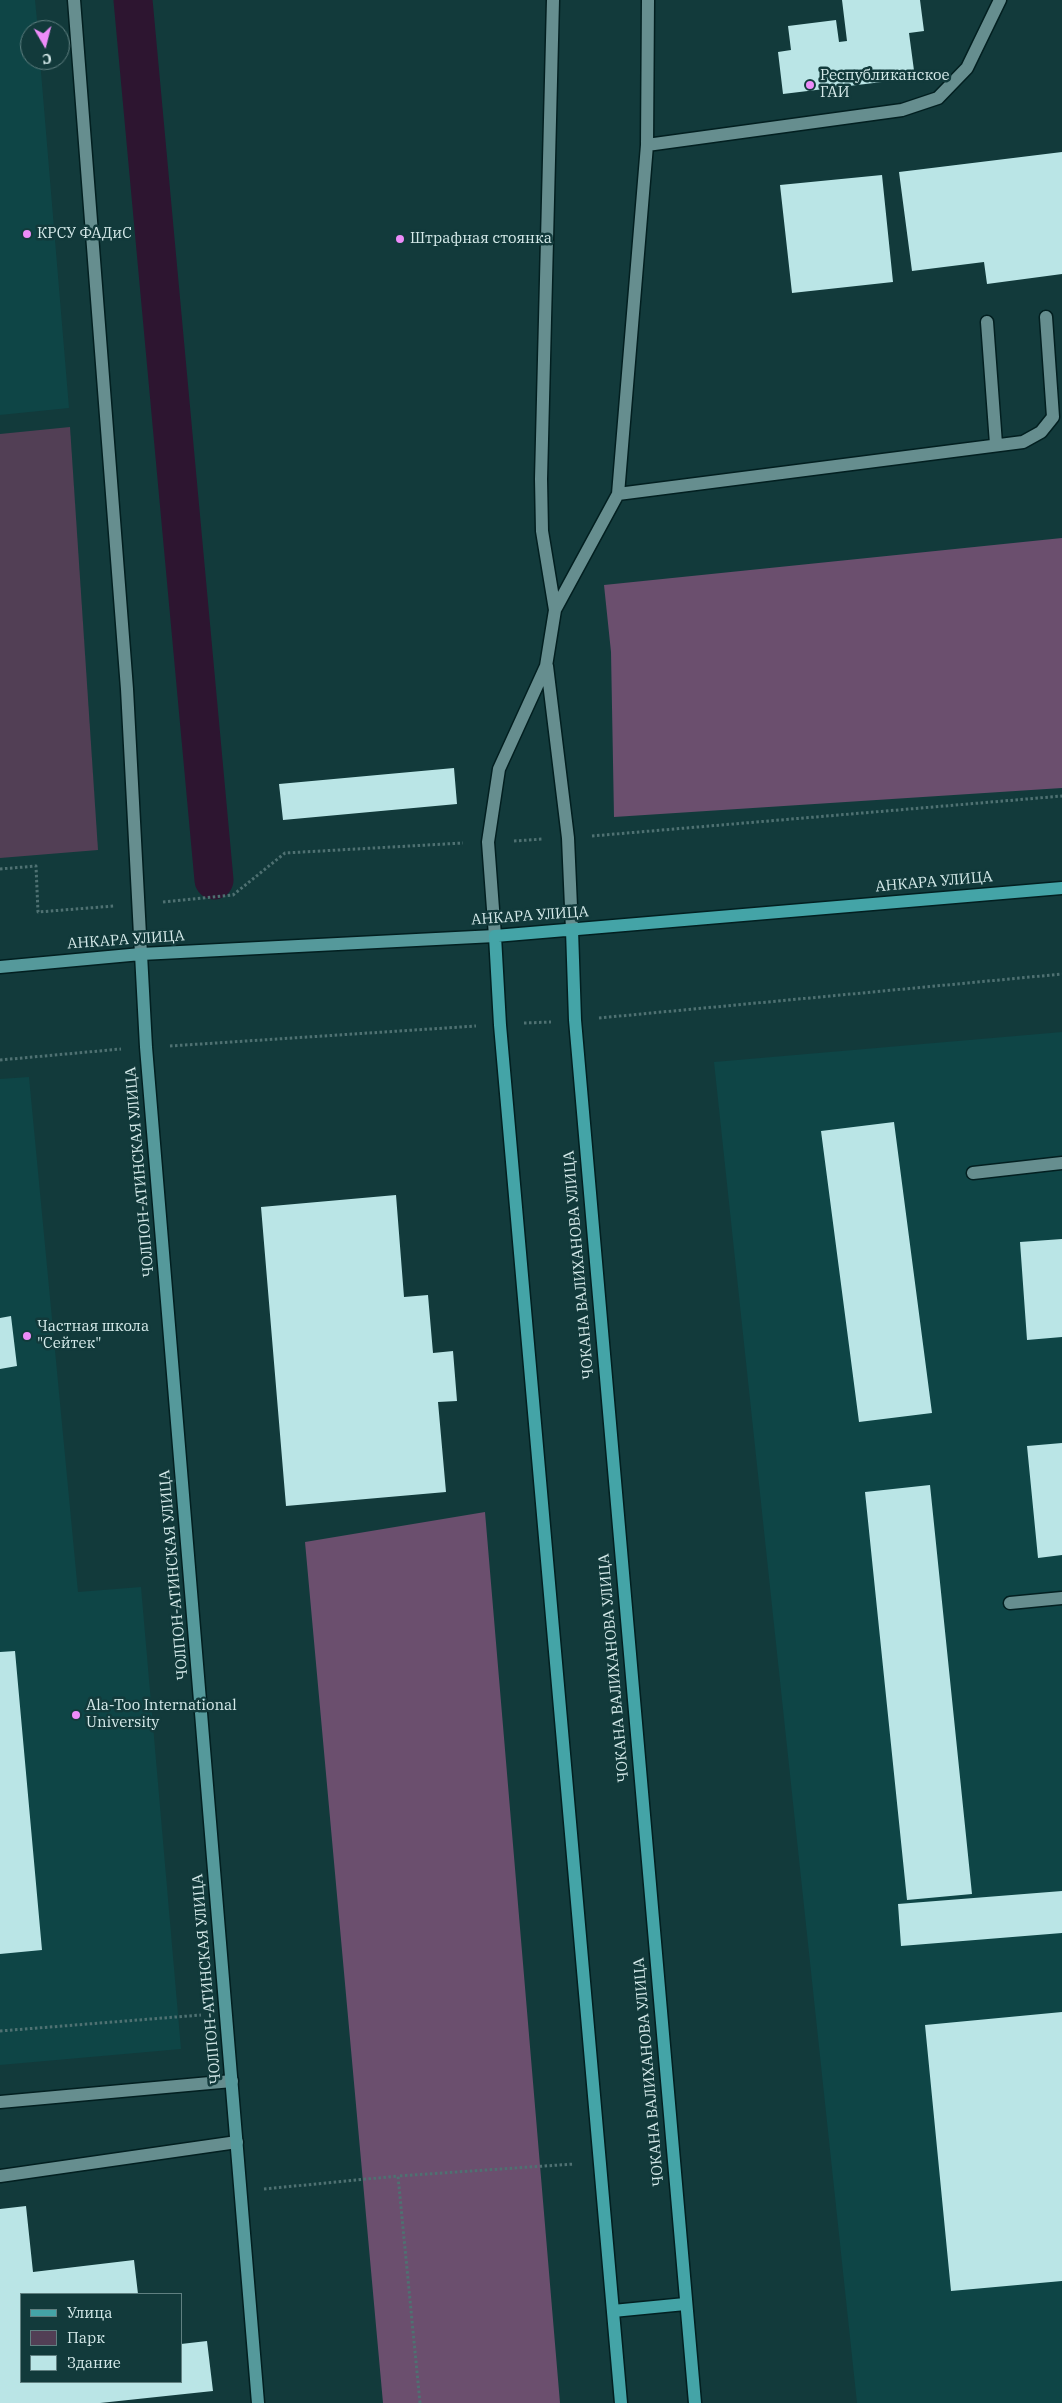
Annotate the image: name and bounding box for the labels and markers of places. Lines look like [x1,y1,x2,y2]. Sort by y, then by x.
place label: Республиканское ГАИ [820,67,950,102]
marker: Республиканское ГАИ [804,79,816,91]
place label: КРСУ ФАДиС [37,225,132,243]
marker: КРСУ ФАДиС [21,228,33,240]
place label: Штрафная стоянка [410,230,552,248]
marker: Штрафная стоянка [394,233,406,245]
place label: Частная школа "Сейтек" [37,1318,149,1353]
marker: Частная школа "Сейтек" [21,1330,33,1342]
place label: Ala-Too International University [86,1697,237,1732]
marker: Ala-Too International University [70,1709,82,1721]

